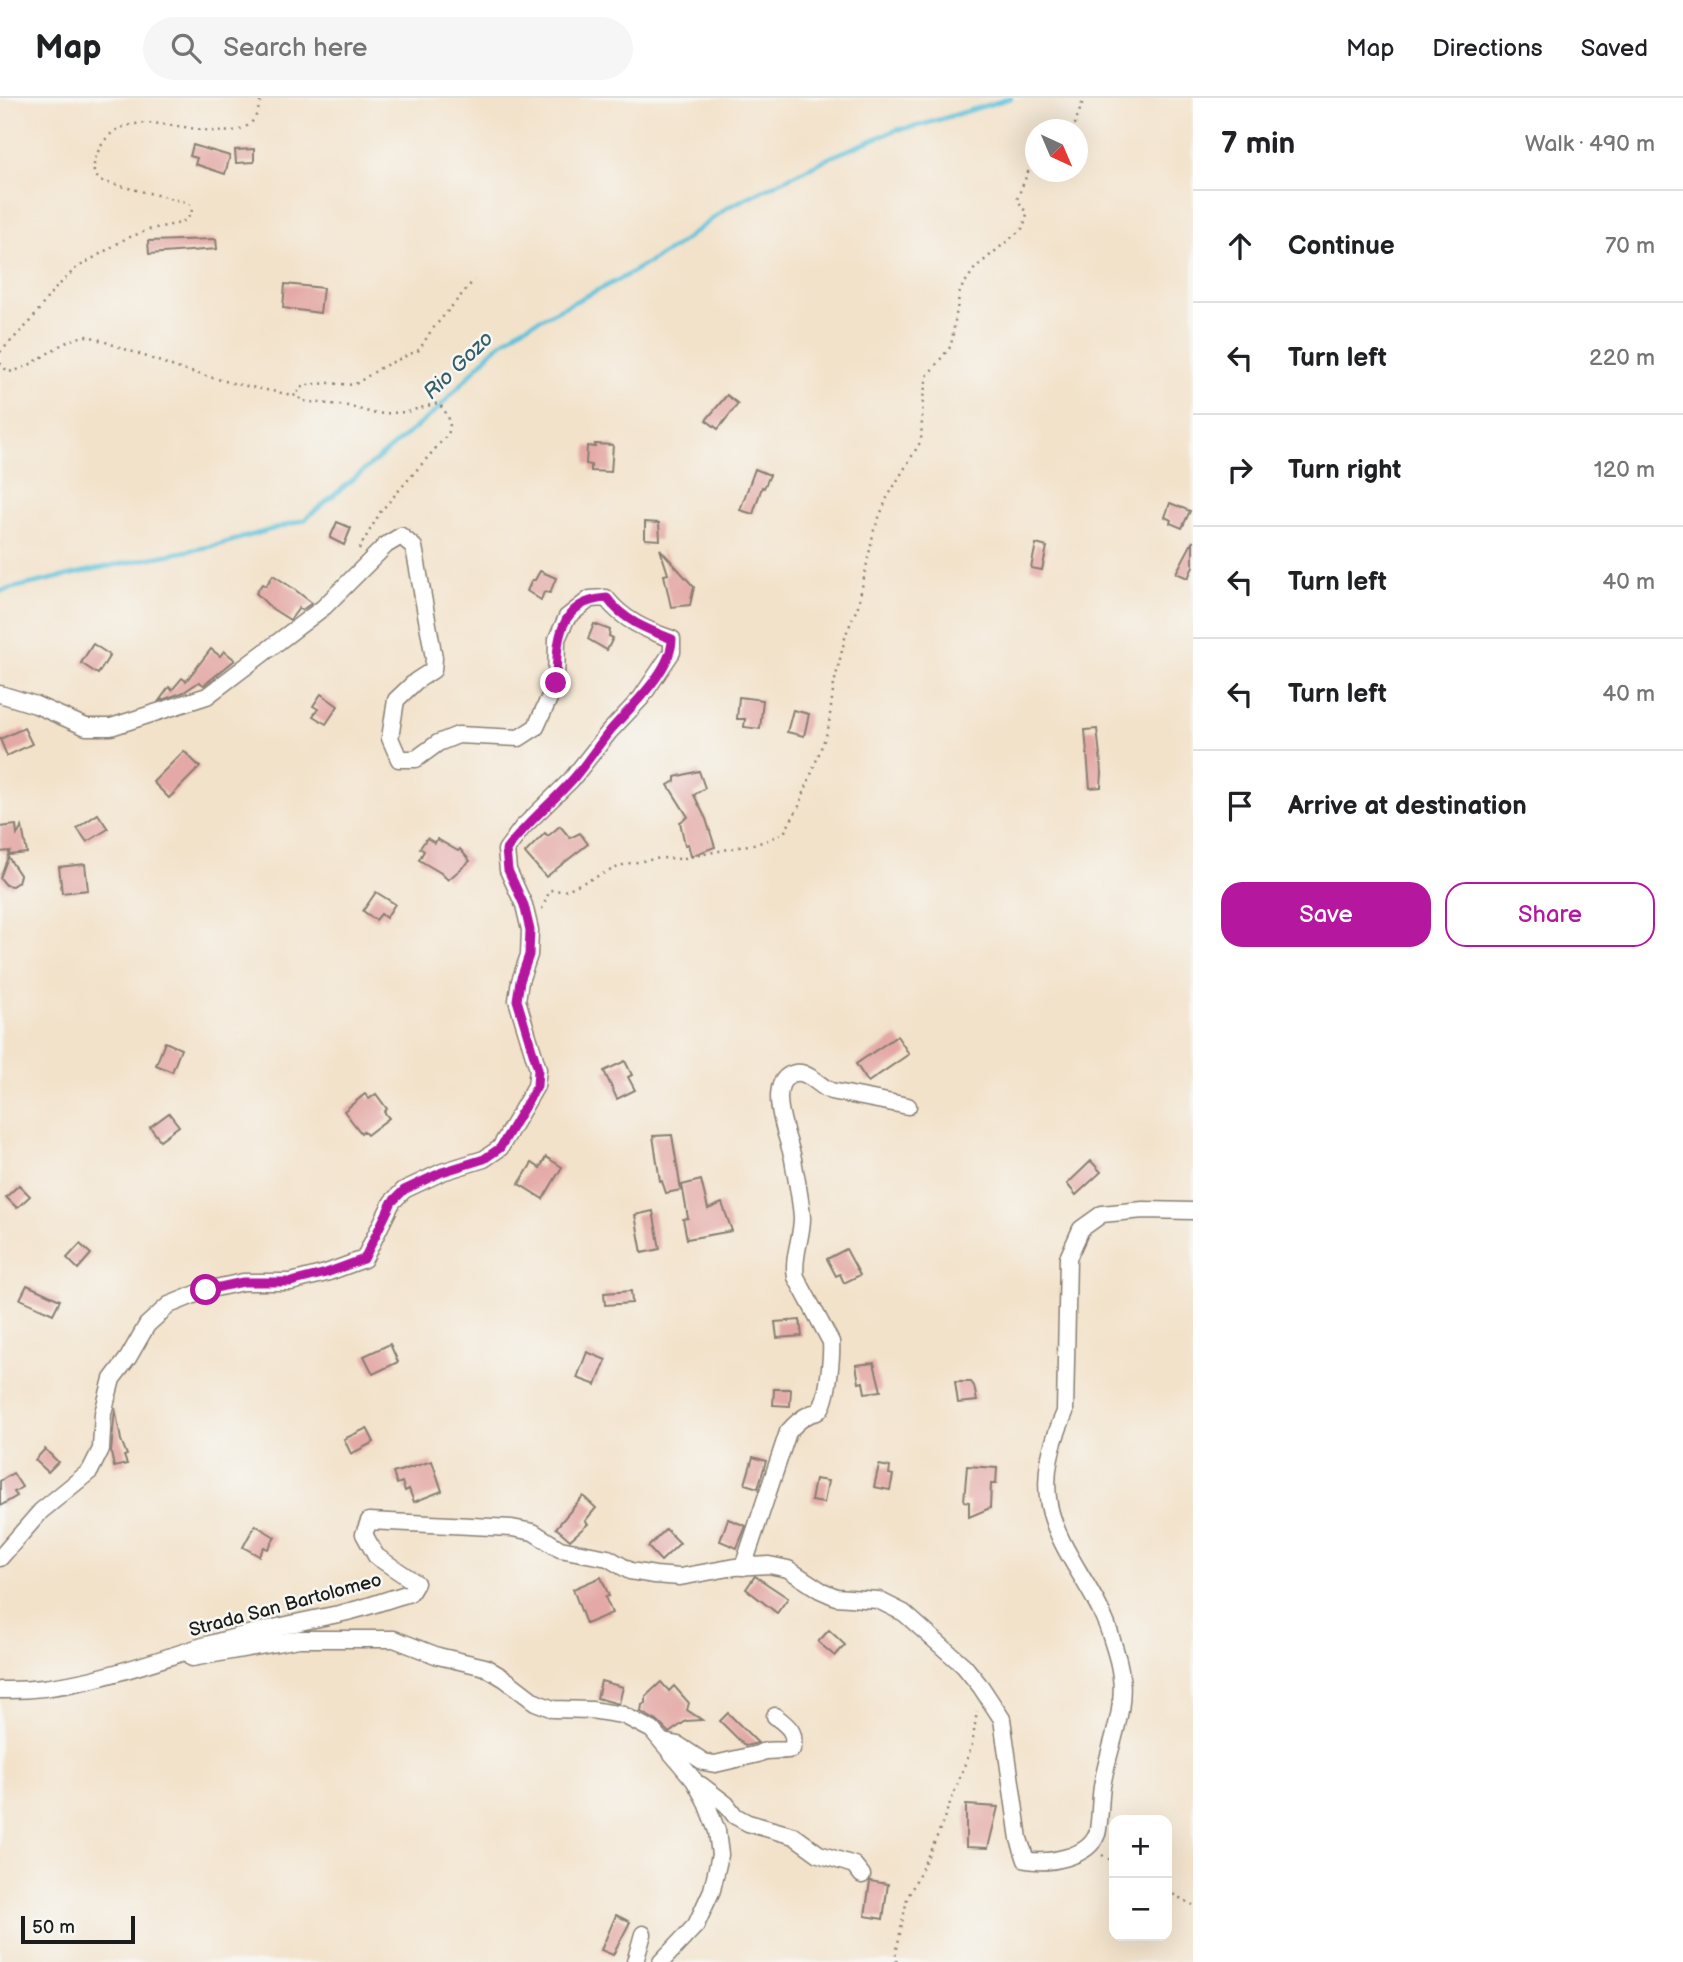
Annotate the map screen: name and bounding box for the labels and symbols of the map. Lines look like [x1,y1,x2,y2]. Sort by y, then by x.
north arrow [1025,119,1088,182]
water label: Rio Gozo [418,326,498,405]
route end [540,667,571,698]
route start [190,1274,221,1305]
street label: Strada San Bartolomeo [186,1569,384,1642]
scale bar [21,1913,135,1945]

